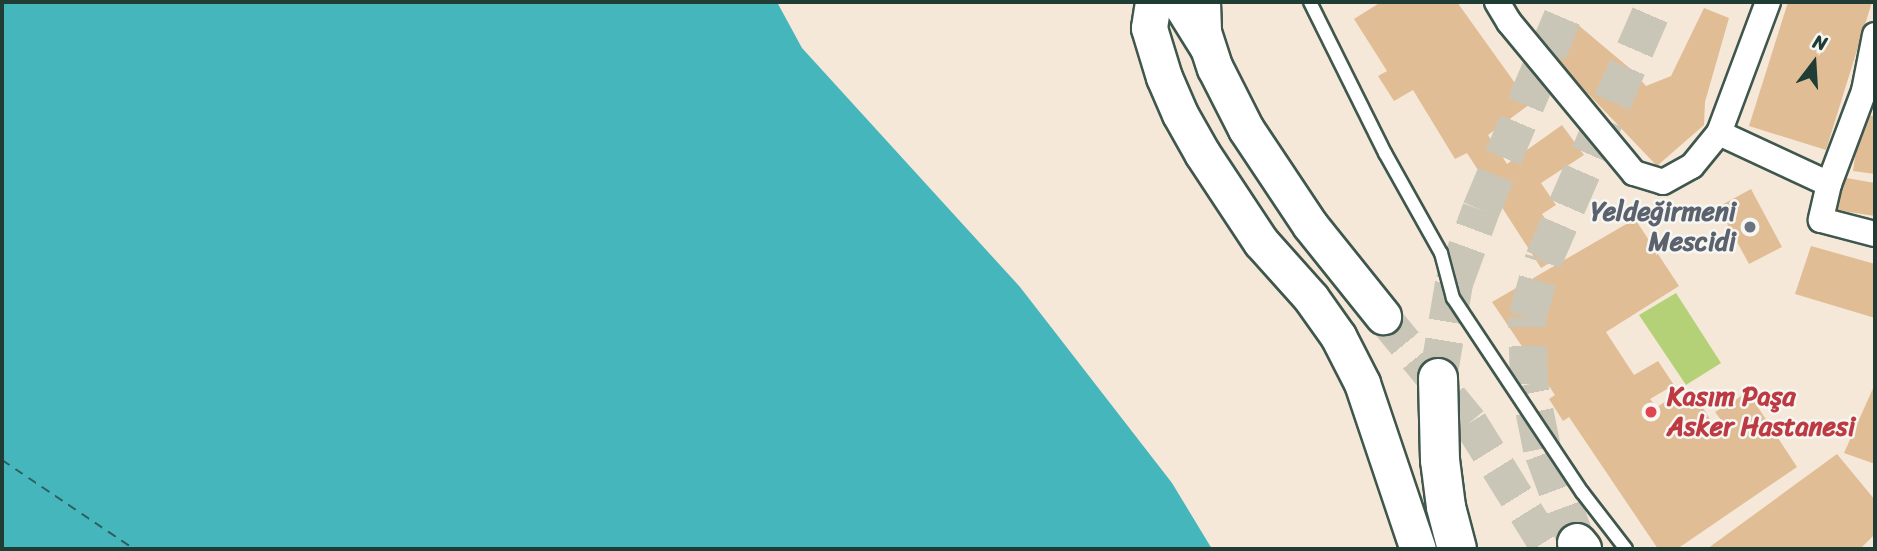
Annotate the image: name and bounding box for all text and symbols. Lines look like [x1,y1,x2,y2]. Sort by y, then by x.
text: N [1809,25,1831,60]
north arrow [1779,28,1849,98]
place label: Yeldeğirmeni Mescidi [1591,196,1736,258]
marker: Yeldeğirmeni Mescidi [1742,219,1758,235]
place label: Kasım Paşa Asker Hastanesi [1667,381,1854,442]
marker: Kasım Paşa Asker Hastanesi [1641,402,1661,422]

